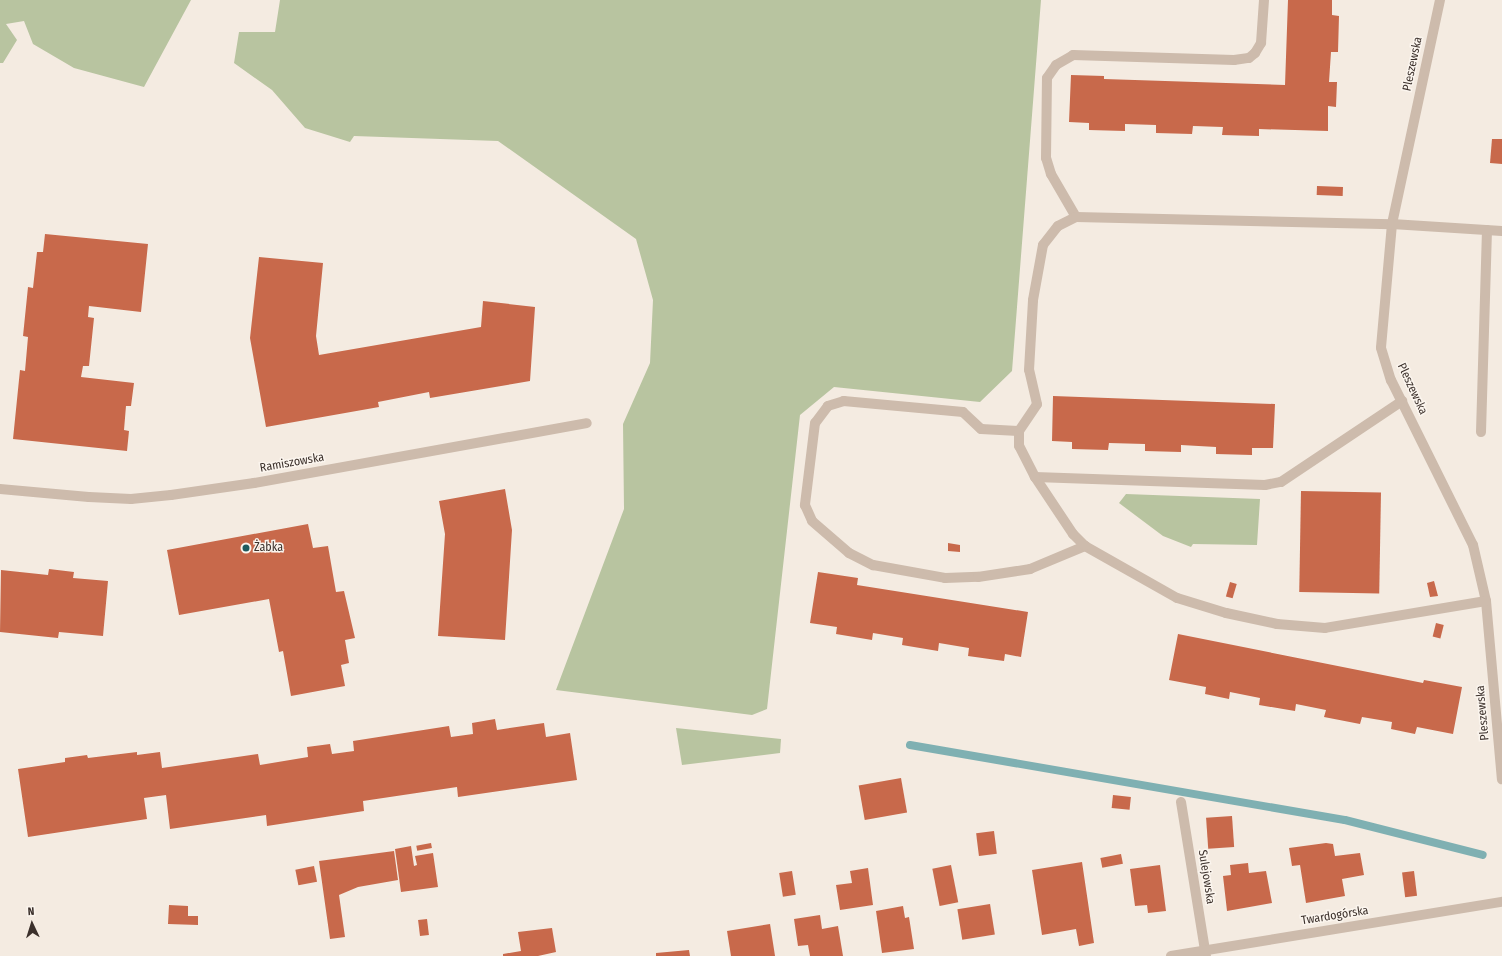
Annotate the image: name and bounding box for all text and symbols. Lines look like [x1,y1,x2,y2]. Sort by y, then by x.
street label: Pleszewska [1400,36,1426,92]
street label: Pleszewska [1394,361,1430,417]
street label: Ramiszowska [259,450,325,476]
place label: Żabka [254,541,283,555]
marker: Żabka [241,543,251,553]
street label: Pleszewska [1473,685,1493,741]
street label: Sulejowska [1195,849,1217,905]
north arrow [12,904,52,944]
street label: Twardogórska [1301,904,1369,928]
text: N [27,905,35,918]

